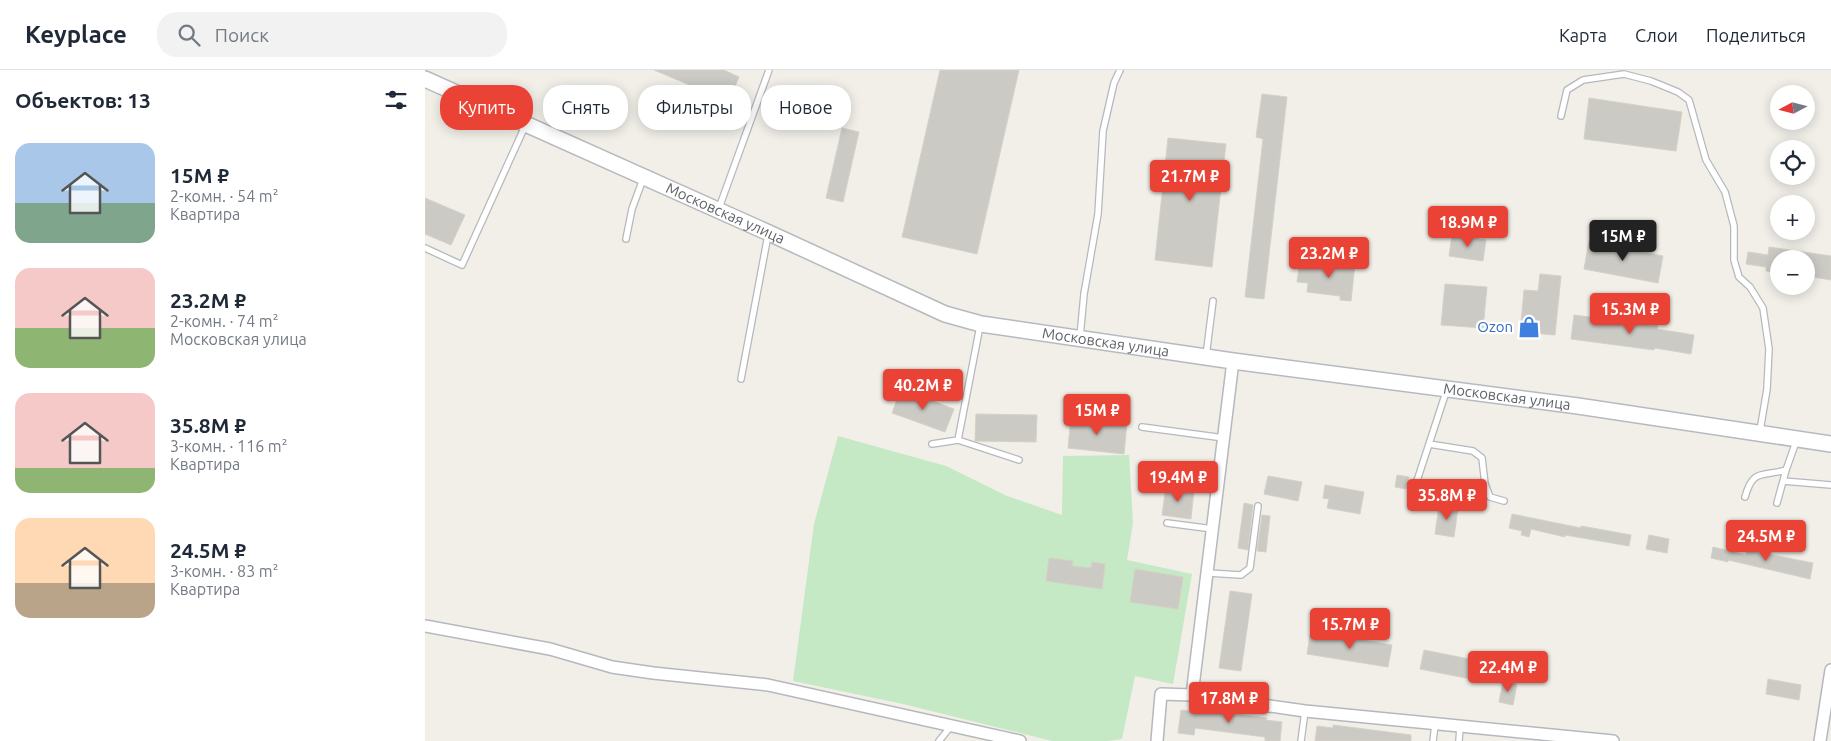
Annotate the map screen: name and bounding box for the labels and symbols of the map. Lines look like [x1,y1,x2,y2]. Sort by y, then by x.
north arrow [1770,85,1815,130]
pin: 21.7M ₽ [1144,160,1236,202]
street label: Московская улица [663,179,788,247]
pin: 18.9M ₽ [1422,206,1514,248]
pin: 15M ₽ [1588,220,1658,262]
pin: 23.2M ₽ [1283,236,1375,279]
pin: 15.3M ₽ [1584,292,1676,335]
shop icon: Ozon [1516,314,1542,340]
place label: Ozon [1477,318,1513,335]
street label: Московская улица [1041,324,1170,360]
pin: 40.2M ₽ [877,368,969,411]
street label: Московская улица [1442,380,1572,413]
pin: 15M ₽ [1062,394,1132,436]
pin: 19.4M ₽ [1132,460,1224,503]
pin: 35.8M ₽ [1401,478,1493,521]
pin: 24.5M ₽ [1720,520,1812,562]
pin: 15.7M ₽ [1304,608,1396,650]
pin: 22.4M ₽ [1462,650,1554,693]
pin: 17.8M ₽ [1183,682,1275,724]

